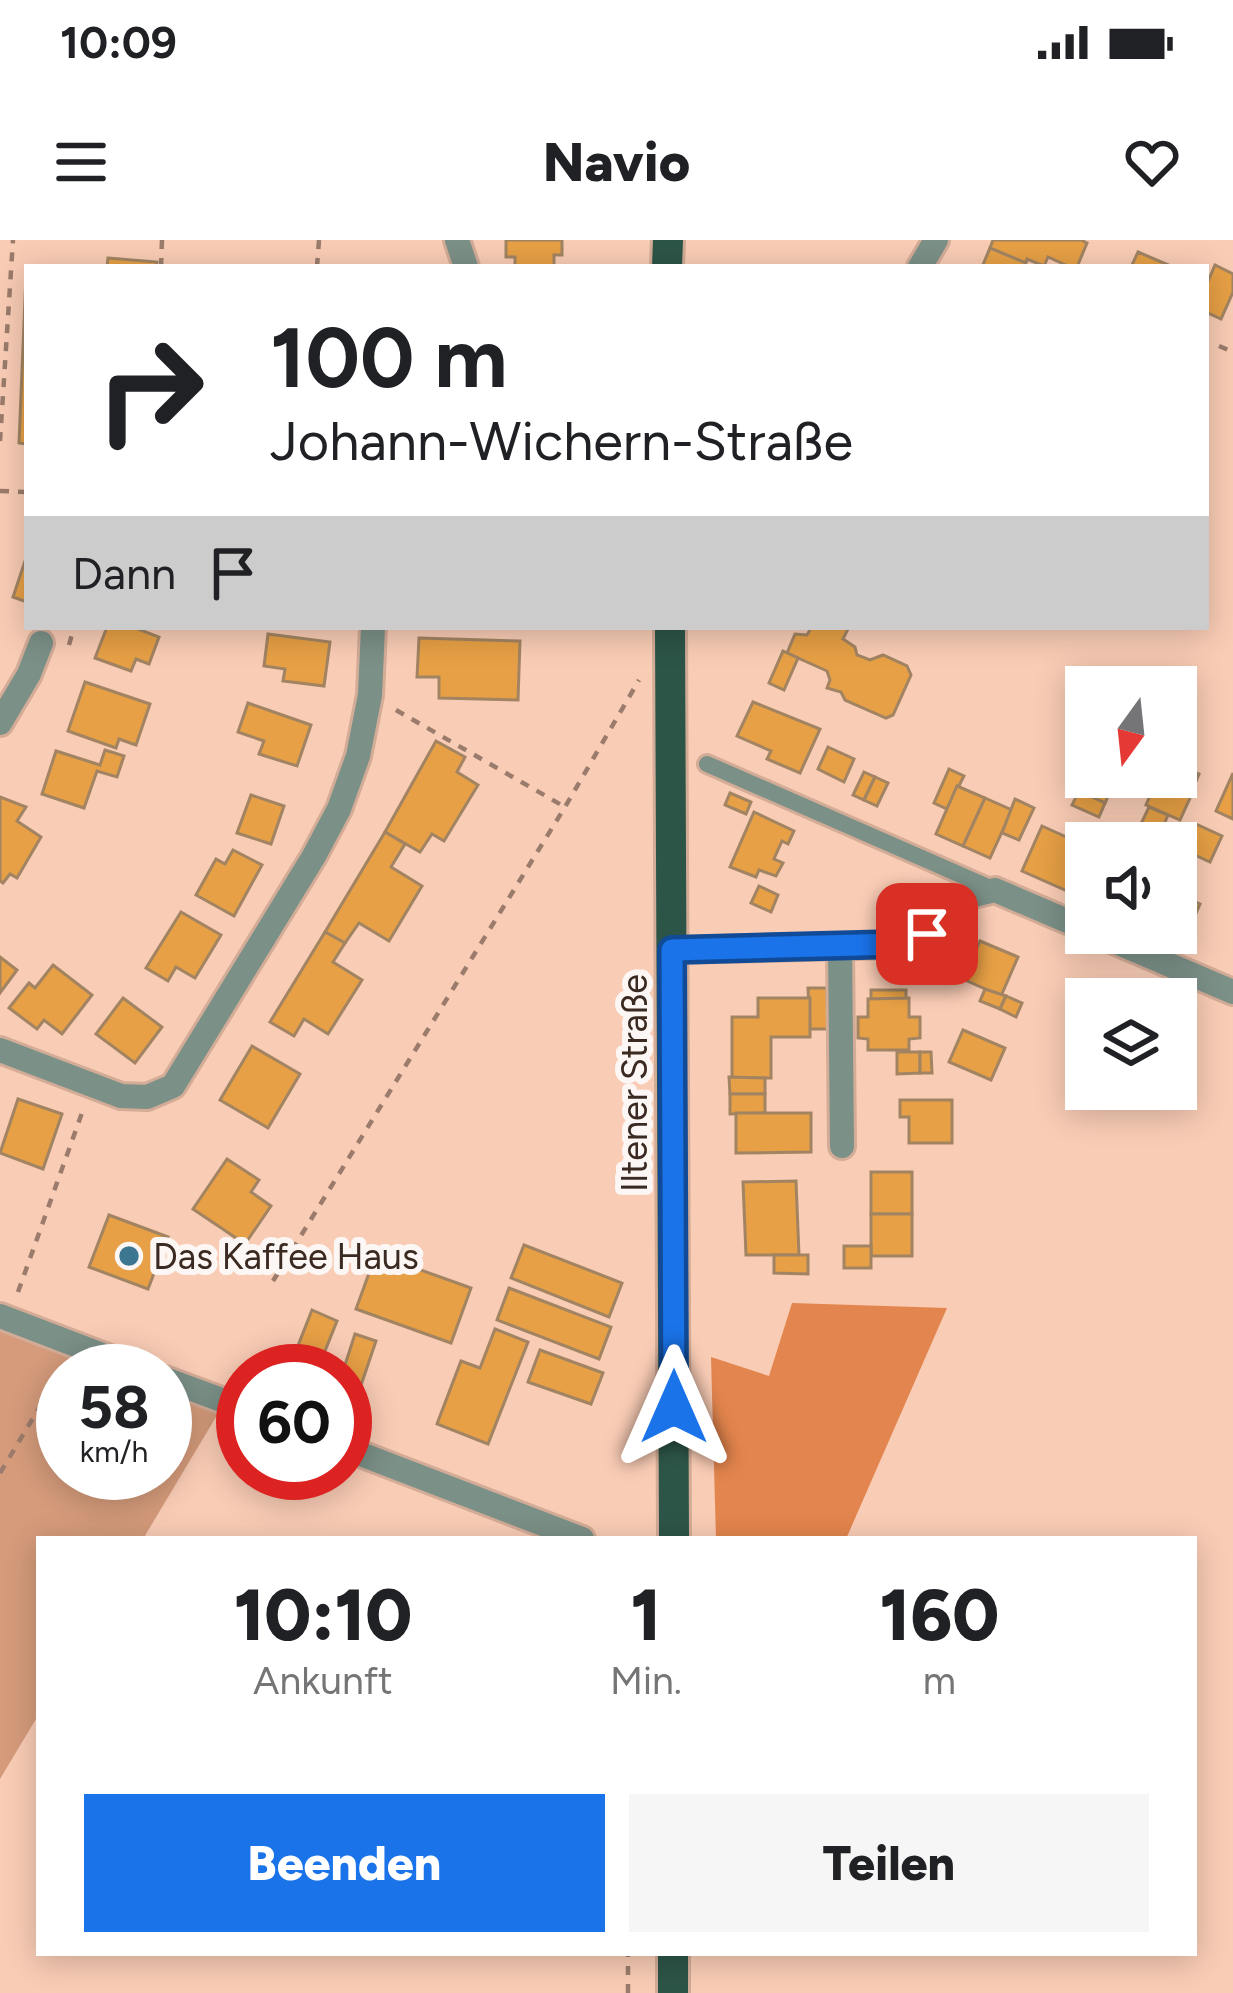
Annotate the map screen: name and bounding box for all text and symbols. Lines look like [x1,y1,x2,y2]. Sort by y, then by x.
text: 10:09 [60,15,177,69]
icon: menu [48,129,114,195]
icon: heart [1119,129,1185,195]
text: Navio [543,130,690,195]
text: 100 m [270,307,508,408]
icon: right [72,312,228,468]
text: Johann-Wichern-Straße [270,409,853,474]
icon: arrive [200,540,266,606]
text: Dann [72,546,176,600]
north arrow [1065,666,1197,798]
map controls [1065,666,1197,1110]
button: sound [1065,822,1197,954]
pin [876,883,978,985]
icon: arrive [894,901,960,967]
street label: Iltener Straße [613,974,656,1192]
button: layers [1065,978,1197,1110]
place label: Das Kaffee Haus [153,1235,419,1278]
marker: Das Kaffee Haus [116,1243,142,1269]
speed limit sign: 60 [216,1344,372,1500]
position arrow [611,1344,737,1470]
text: 58 [78,1371,150,1443]
text: km/h [80,1433,148,1470]
text: 10:10 [234,1572,412,1658]
text: 1 [631,1572,661,1658]
text: 160 [880,1572,999,1658]
text: Ankunft [253,1657,393,1704]
text: Min. [610,1657,682,1704]
text: m [923,1657,956,1704]
button: Beenden [84,1794,605,1932]
button: Teilen [629,1794,1149,1932]

